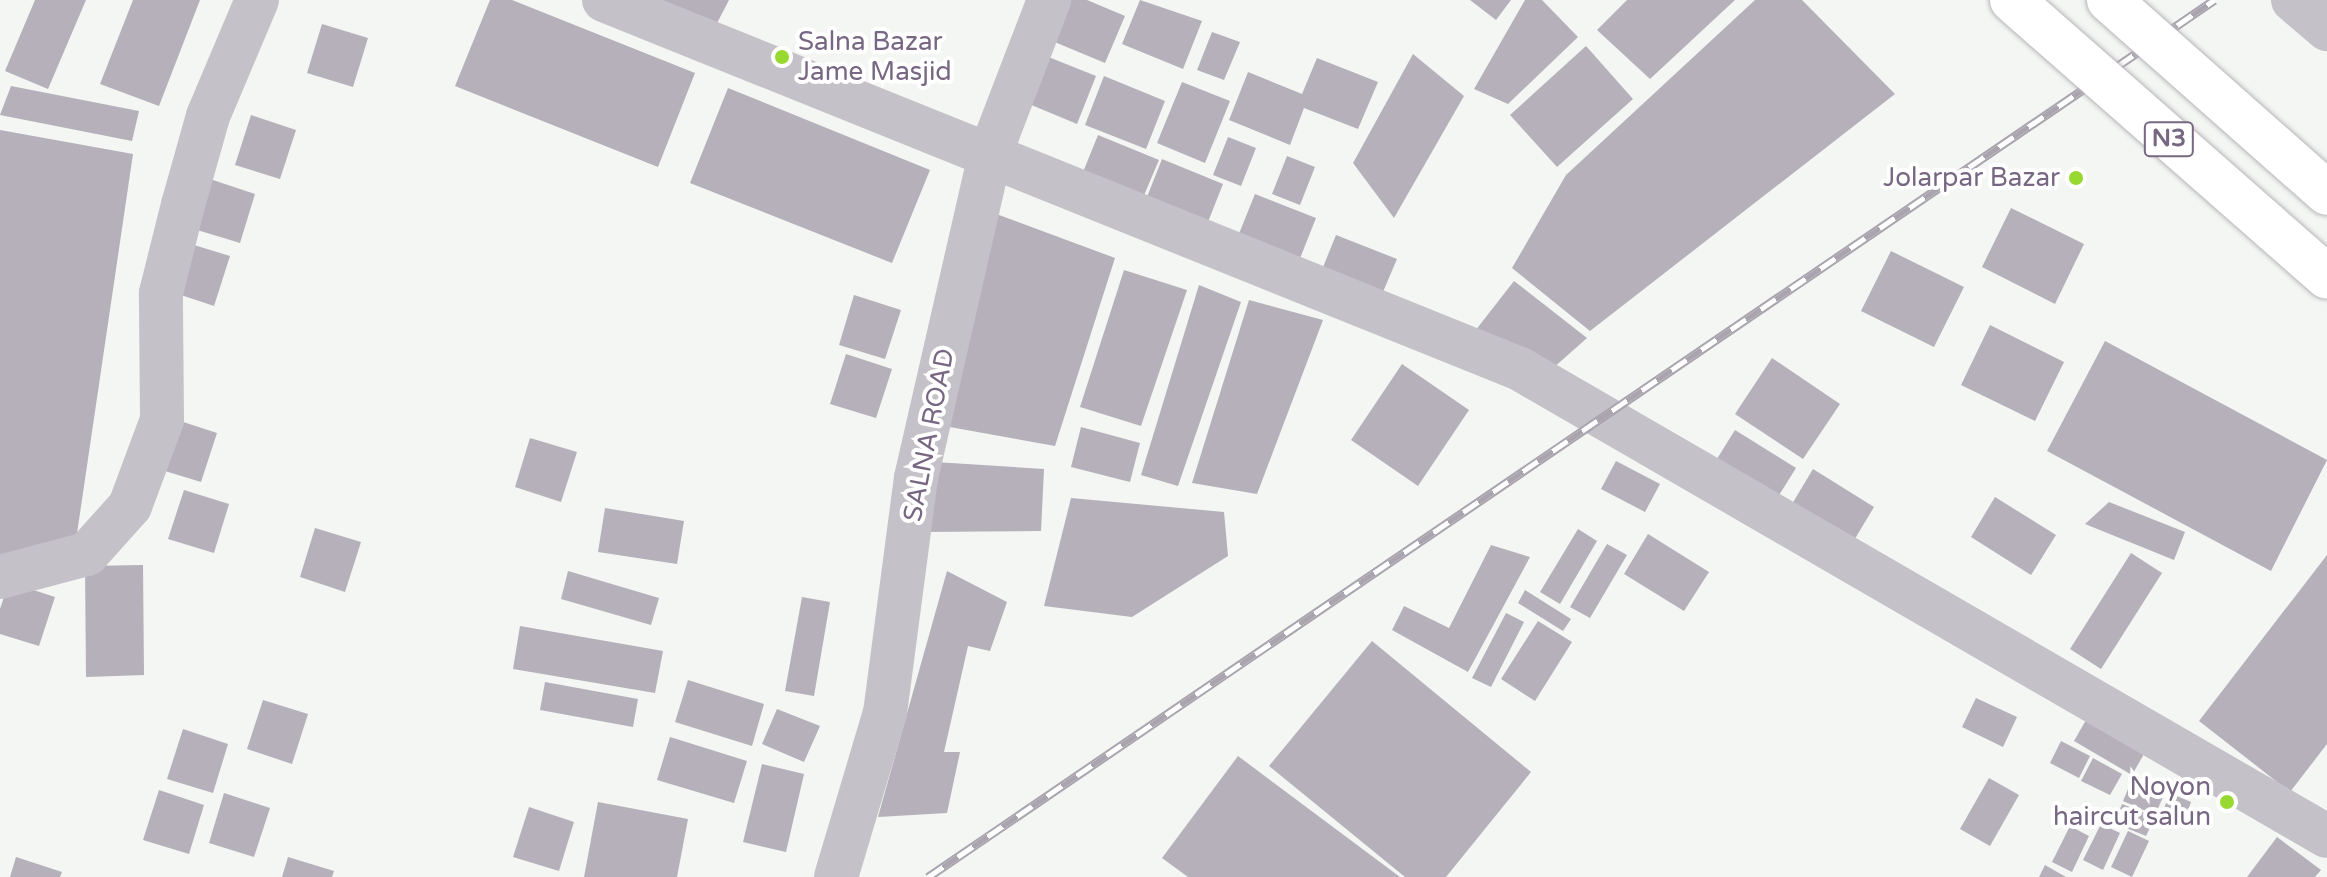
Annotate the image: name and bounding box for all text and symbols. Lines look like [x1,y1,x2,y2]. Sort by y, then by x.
place label: Salna Bazar Jame Masjid [798,26,952,88]
marker: Salna Bazar Jame Masjid [773,48,791,66]
road number: N3 [2143,119,2195,159]
place label: Jolarpar Bazar [1883,162,2060,194]
marker: Jolarpar Bazar [2067,169,2085,187]
street label: SALNA ROAD [897,346,961,524]
place label: Noyon haircut salun [2053,771,2211,832]
marker: Noyon haircut salun [2218,793,2236,811]

